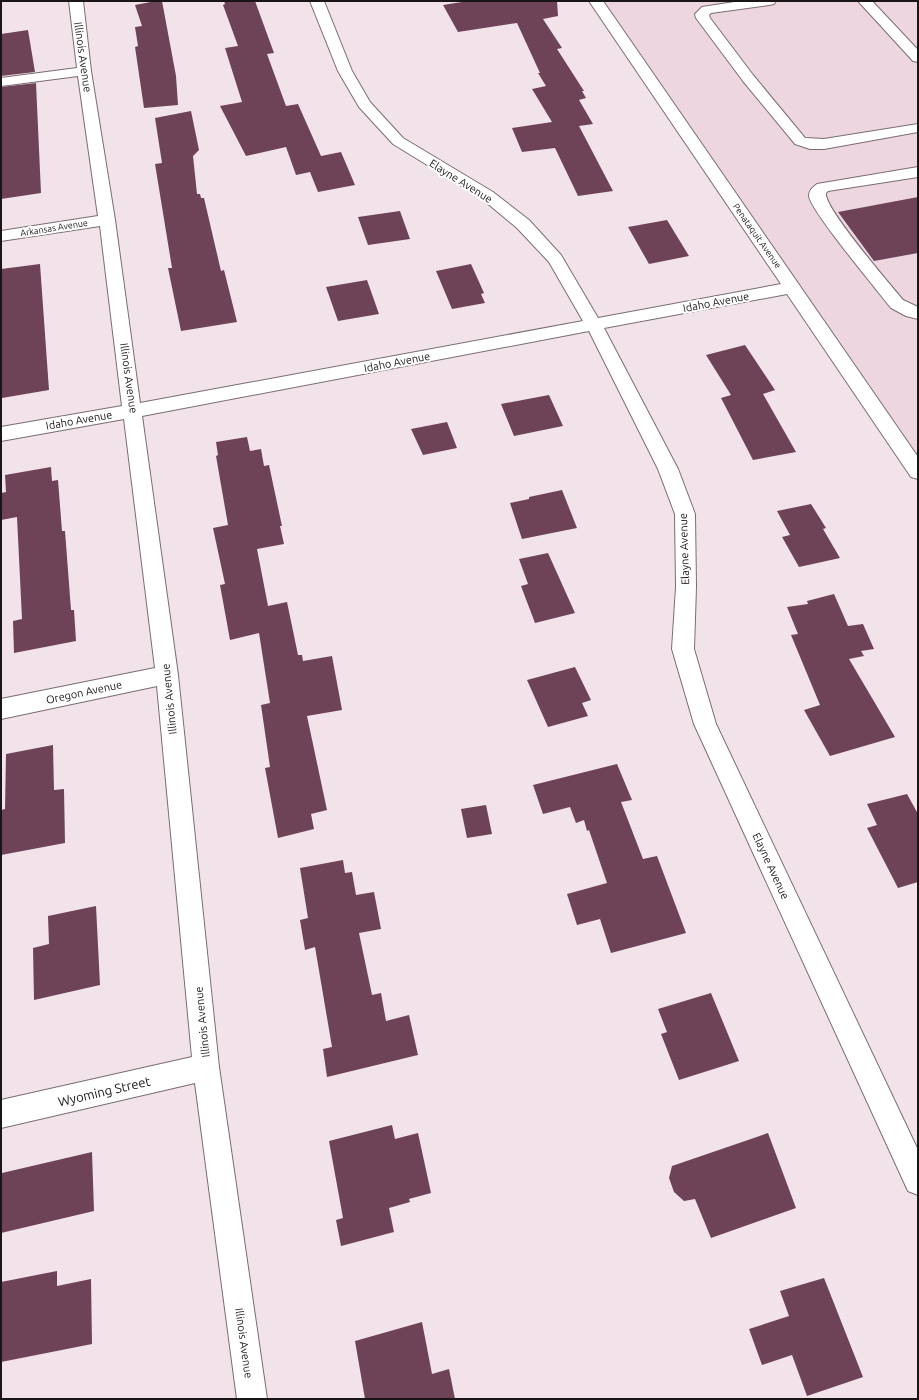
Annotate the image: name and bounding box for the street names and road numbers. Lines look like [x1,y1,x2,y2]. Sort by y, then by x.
street label: Illinois Avenue [72,21,94,93]
street label: Elayne Avenue [427,157,495,205]
street label: Penataquit Avenue [731,202,783,270]
street label: Arkansas Avenue [19,218,89,238]
street label: Idaho Avenue [682,290,750,314]
street label: Illinois Avenue [118,342,140,414]
street label: Idaho Avenue [363,350,431,374]
street label: Idaho Avenue [45,408,113,432]
street label: Elayne Avenue [677,513,691,585]
street label: Illinois Avenue [159,663,179,735]
street label: Oregon Avenue [45,678,123,706]
street label: Elayne Avenue [750,831,792,901]
street label: Illinois Avenue [192,986,212,1058]
street label: Wyoming Street [56,1074,152,1108]
street label: Illinois Avenue [233,1307,255,1379]

